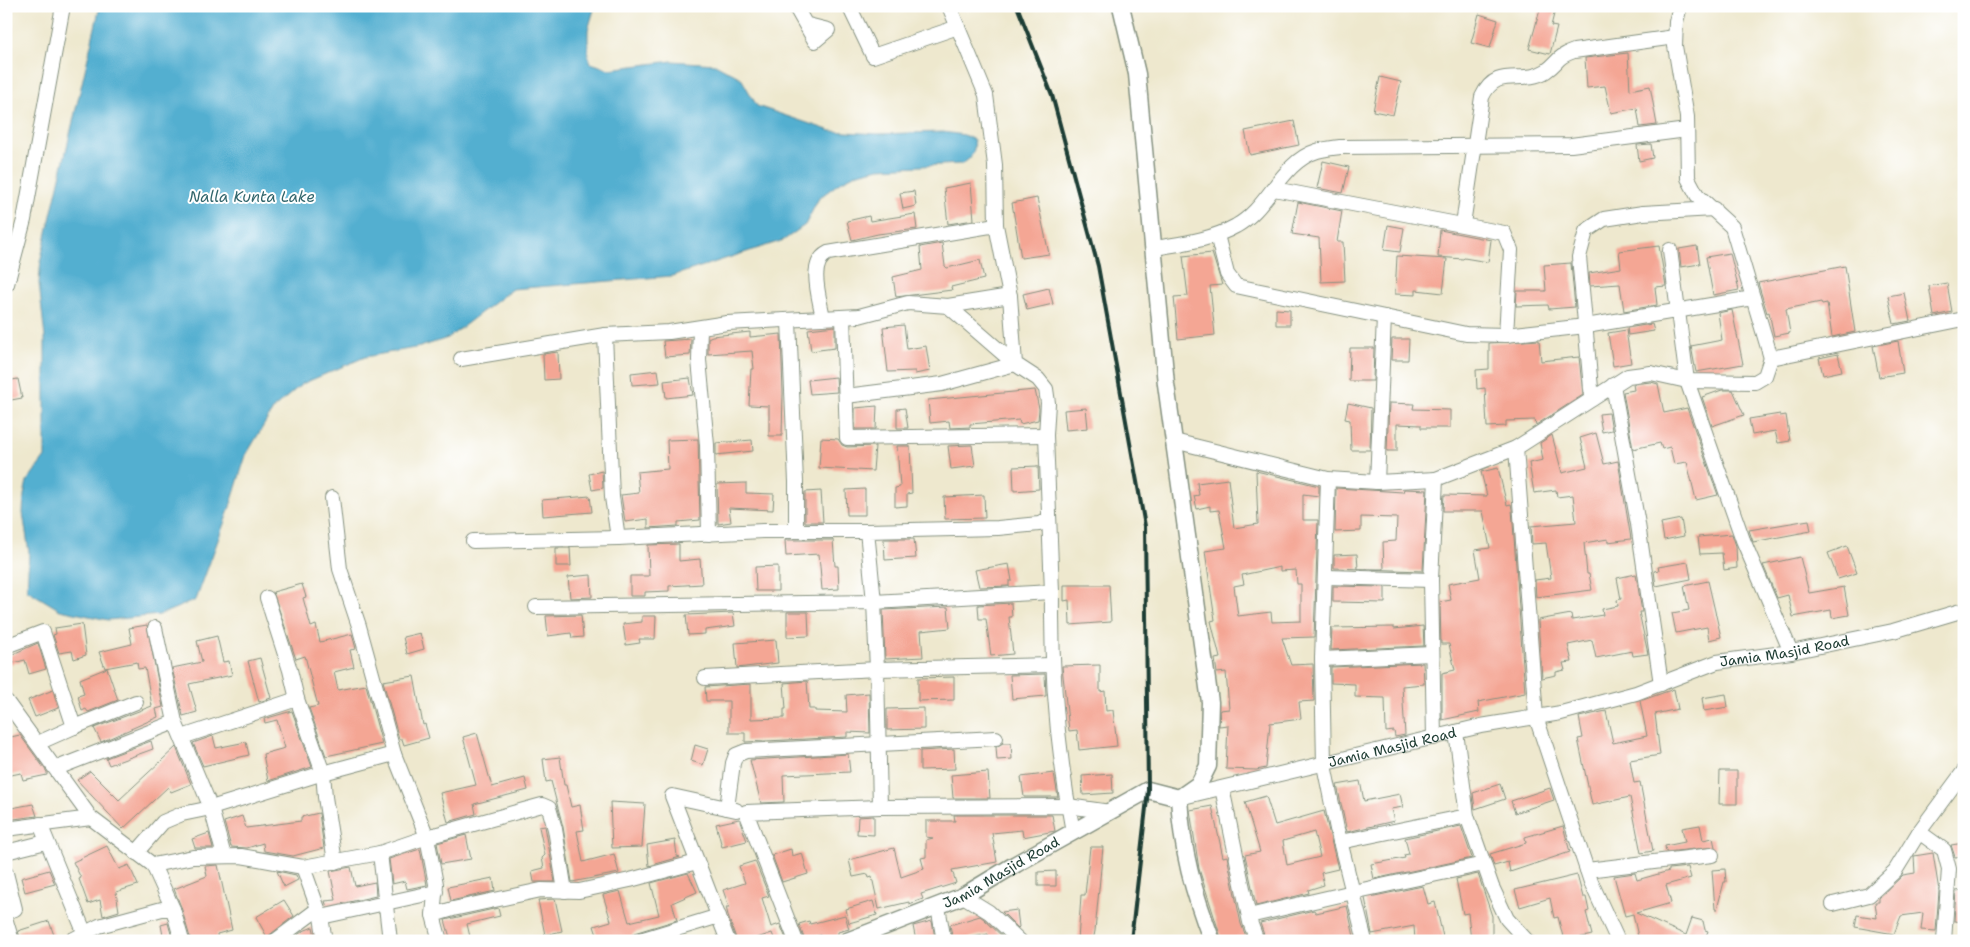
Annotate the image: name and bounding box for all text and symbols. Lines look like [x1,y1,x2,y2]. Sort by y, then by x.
water label: Nalla Kunta Lake [189,187,315,207]
street label: Jamia Masjid Road [1718,631,1851,671]
street label: Jamia Masjid Road [1326,723,1458,771]
street label: Jamia Masjid Road [940,832,1063,912]

